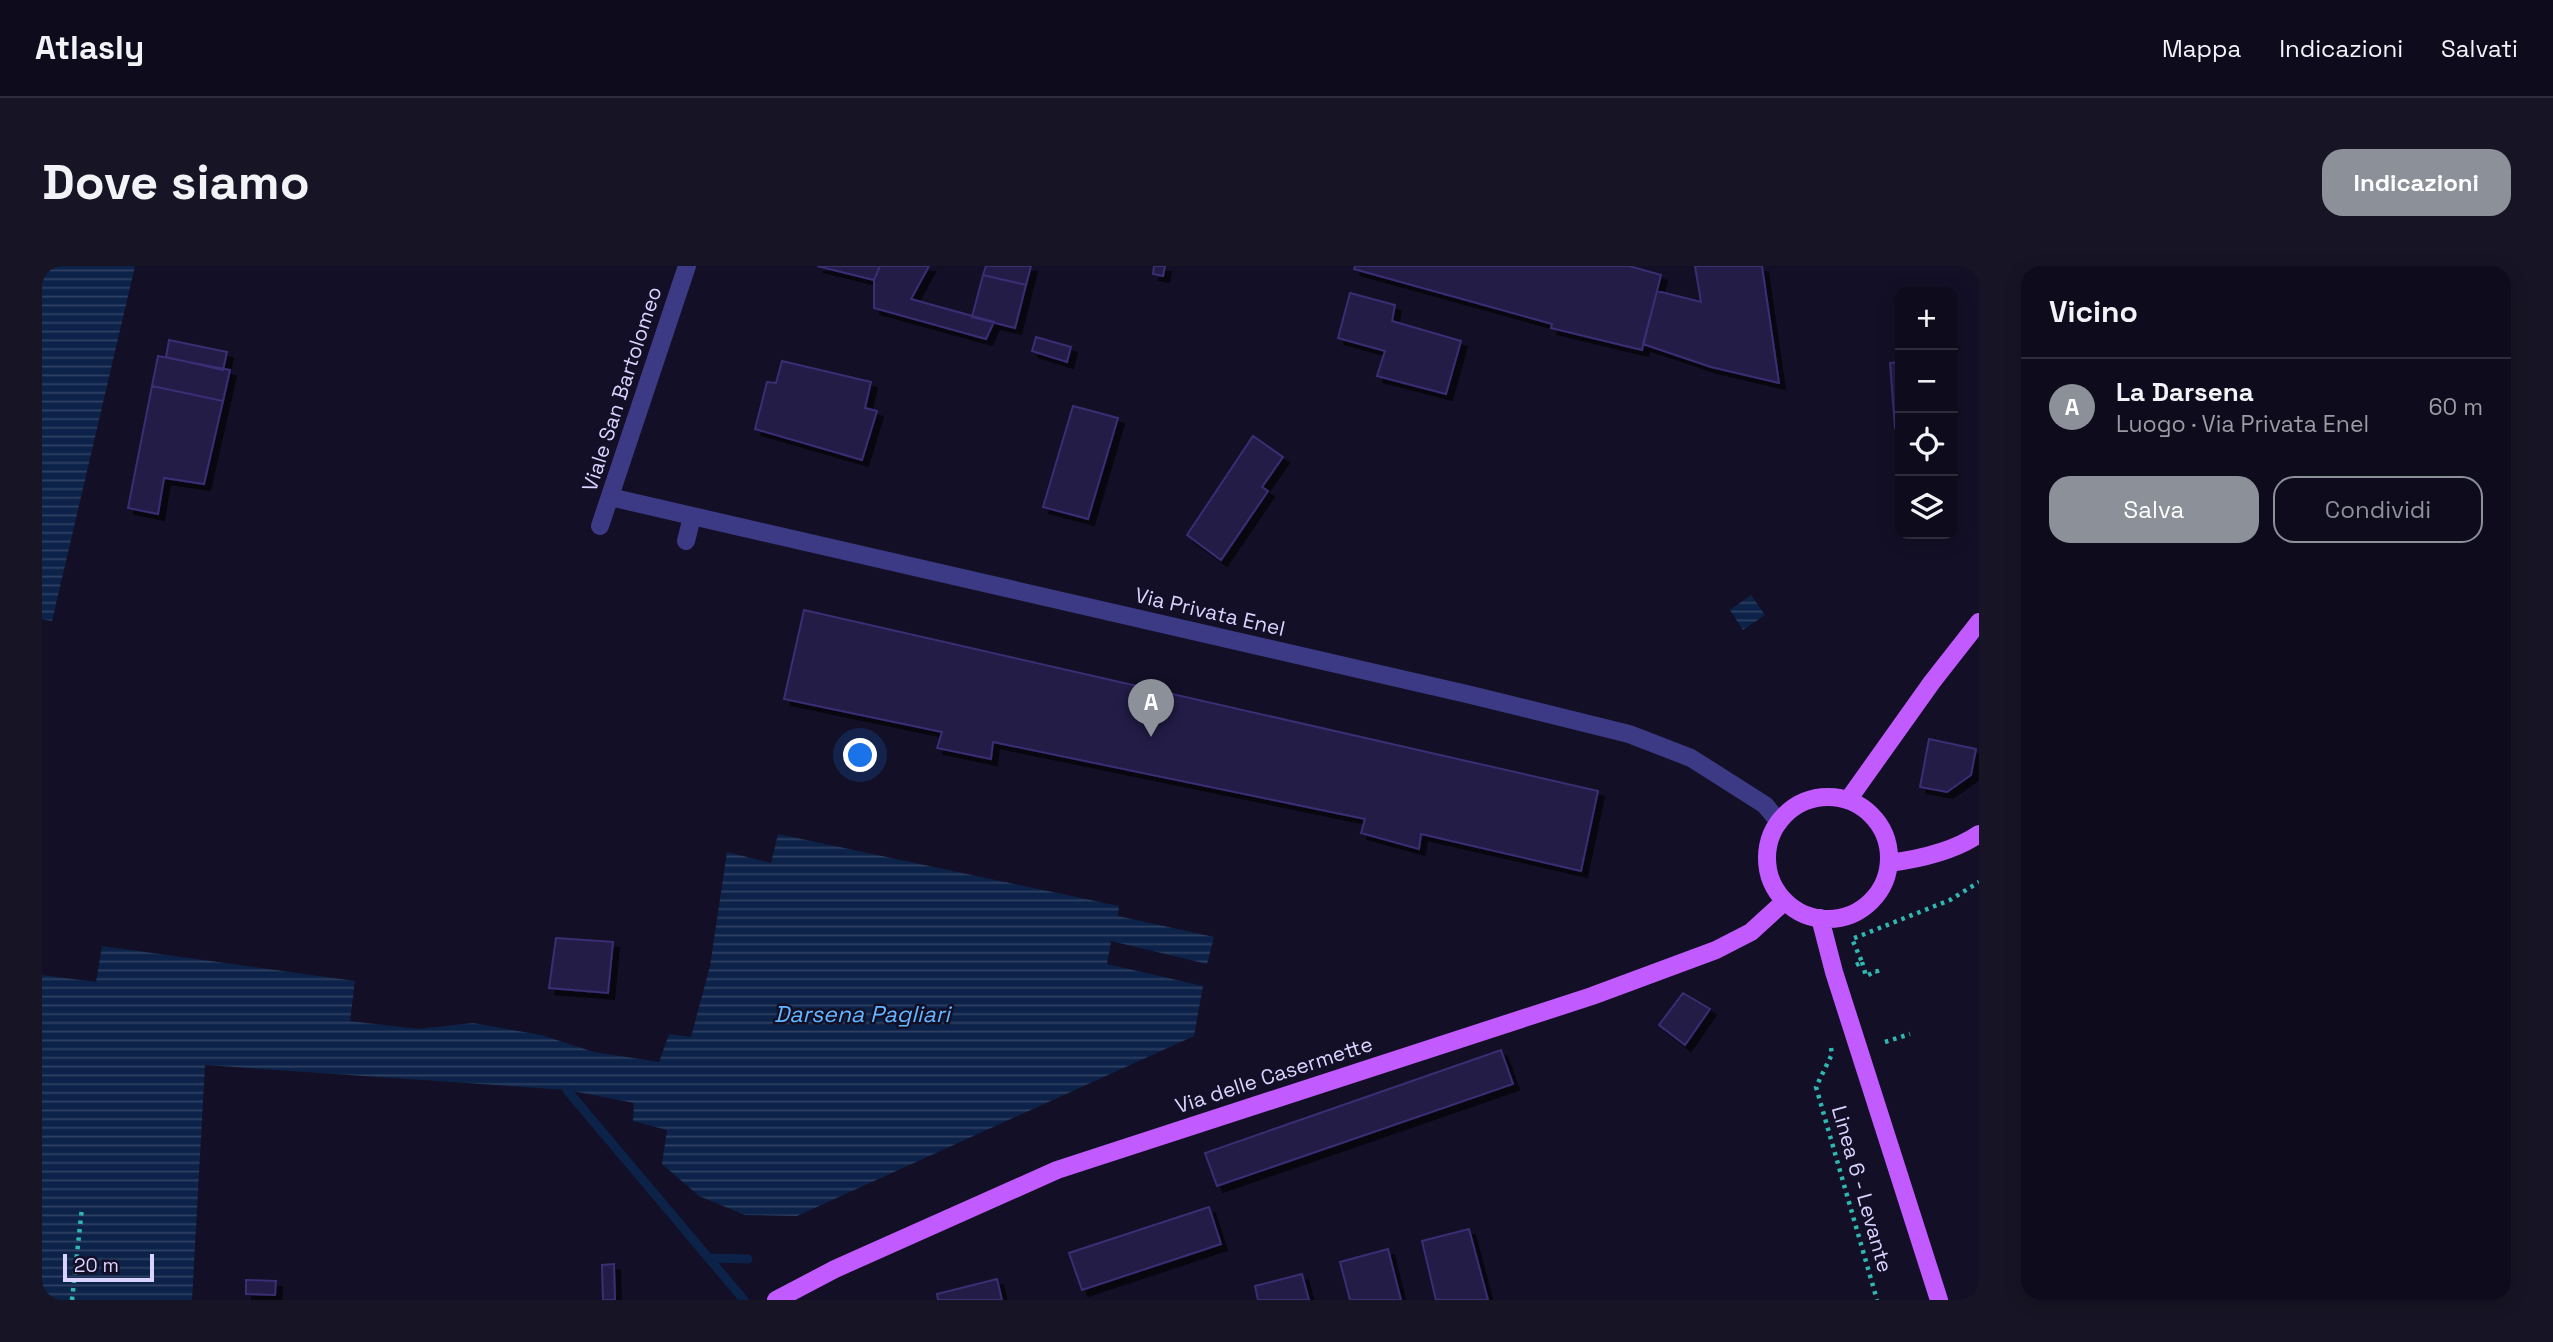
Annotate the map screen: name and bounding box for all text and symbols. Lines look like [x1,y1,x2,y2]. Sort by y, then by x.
text: Atlasly [35,27,144,69]
text: Mappa [2162,33,2241,64]
text: Indicazioni [2279,33,2403,64]
text: Salvati [2441,33,2518,64]
button: Indicazioni [2322,149,2511,216]
text: Dove siamo [42,151,310,213]
street label: Viale San Bartolomeo [576,283,667,495]
map controls [1895,287,1958,539]
button: + [1895,287,1958,350]
text: Vicino [2049,292,2138,331]
button: − [1895,350,1958,413]
text: La Darsena [2116,375,2254,409]
text: A [2065,392,2079,422]
text: 60 m [2428,392,2483,422]
text: Luogo · Via Privata Enel [2116,409,2369,439]
button: locate [1895,413,1958,476]
button: layers [1895,476,1958,539]
button: Salva [2049,476,2259,543]
button: Condividi [2273,476,2483,543]
street label: Via Privata Enel [1133,581,1288,642]
pin: A [1128,679,1174,737]
your location [843,738,877,772]
water label: Darsena Pagliari [774,999,952,1029]
street label: Via delle Casermette [1172,1030,1376,1119]
street label: Linea 6 - Levante [1826,1102,1899,1275]
scale bar [63,1251,154,1283]
text: 20 m [74,1253,119,1278]

